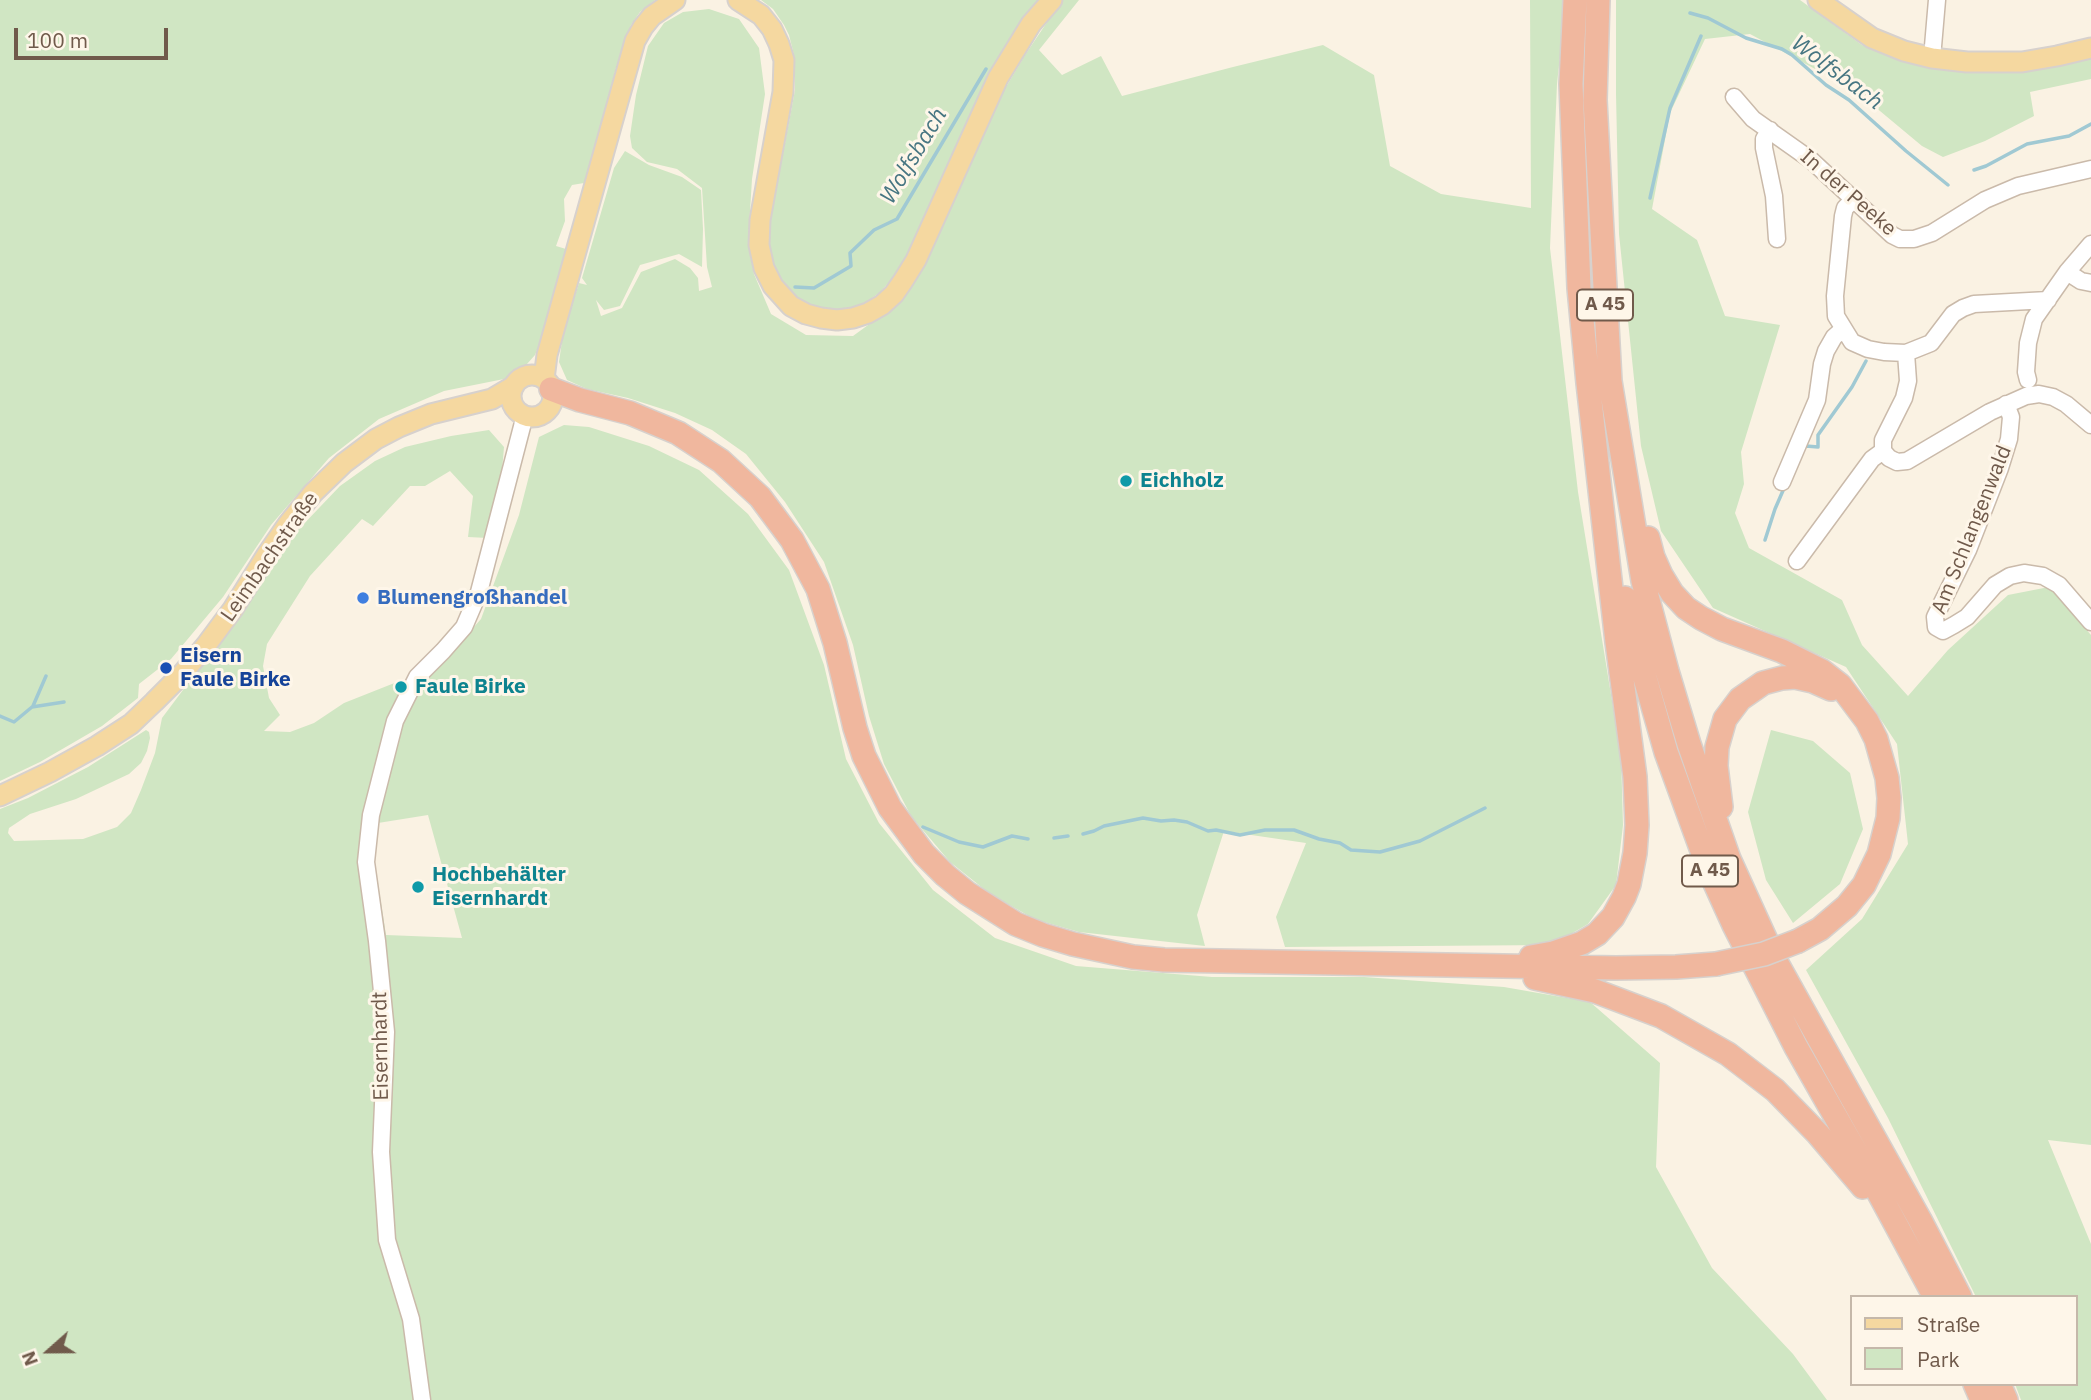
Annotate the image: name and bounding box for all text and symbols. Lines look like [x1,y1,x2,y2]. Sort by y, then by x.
scale bar [18,14,172,58]
text: 100 m [27,26,88,54]
water label: Wolfsbach [1786,30,1888,116]
water label: Wolfsbach [875,103,953,209]
street label: In der Peeke [1795,144,1901,242]
road number: A 45 [1577,290,1633,320]
street label: Am Schlangenwald [1927,442,2017,618]
place label: Eichholz [1140,468,1224,494]
marker: Eichholz [1118,473,1134,489]
street label: Leimbachstraße [216,487,324,627]
place label: Blumengroßhandel [377,585,567,611]
marker: Blumengroßhandel [355,590,371,606]
place label: Eisern Faule Birke [180,643,291,693]
marker: Eisern Faule Birke [158,660,174,676]
place label: Faule Birke [415,674,526,700]
marker: Faule Birke [393,679,409,695]
road number: A 45 [1682,856,1738,886]
place label: Hochbehälter Eisernhardt [432,862,566,912]
marker: Hochbehälter Eisernhardt [410,879,426,895]
street label: Eisernhardt [367,991,395,1101]
legend [1850,1295,2077,1386]
text: Straße [1917,1310,1980,1338]
north arrow [14,1316,84,1386]
text: Park [1917,1345,1960,1373]
text: N [16,1348,43,1369]

